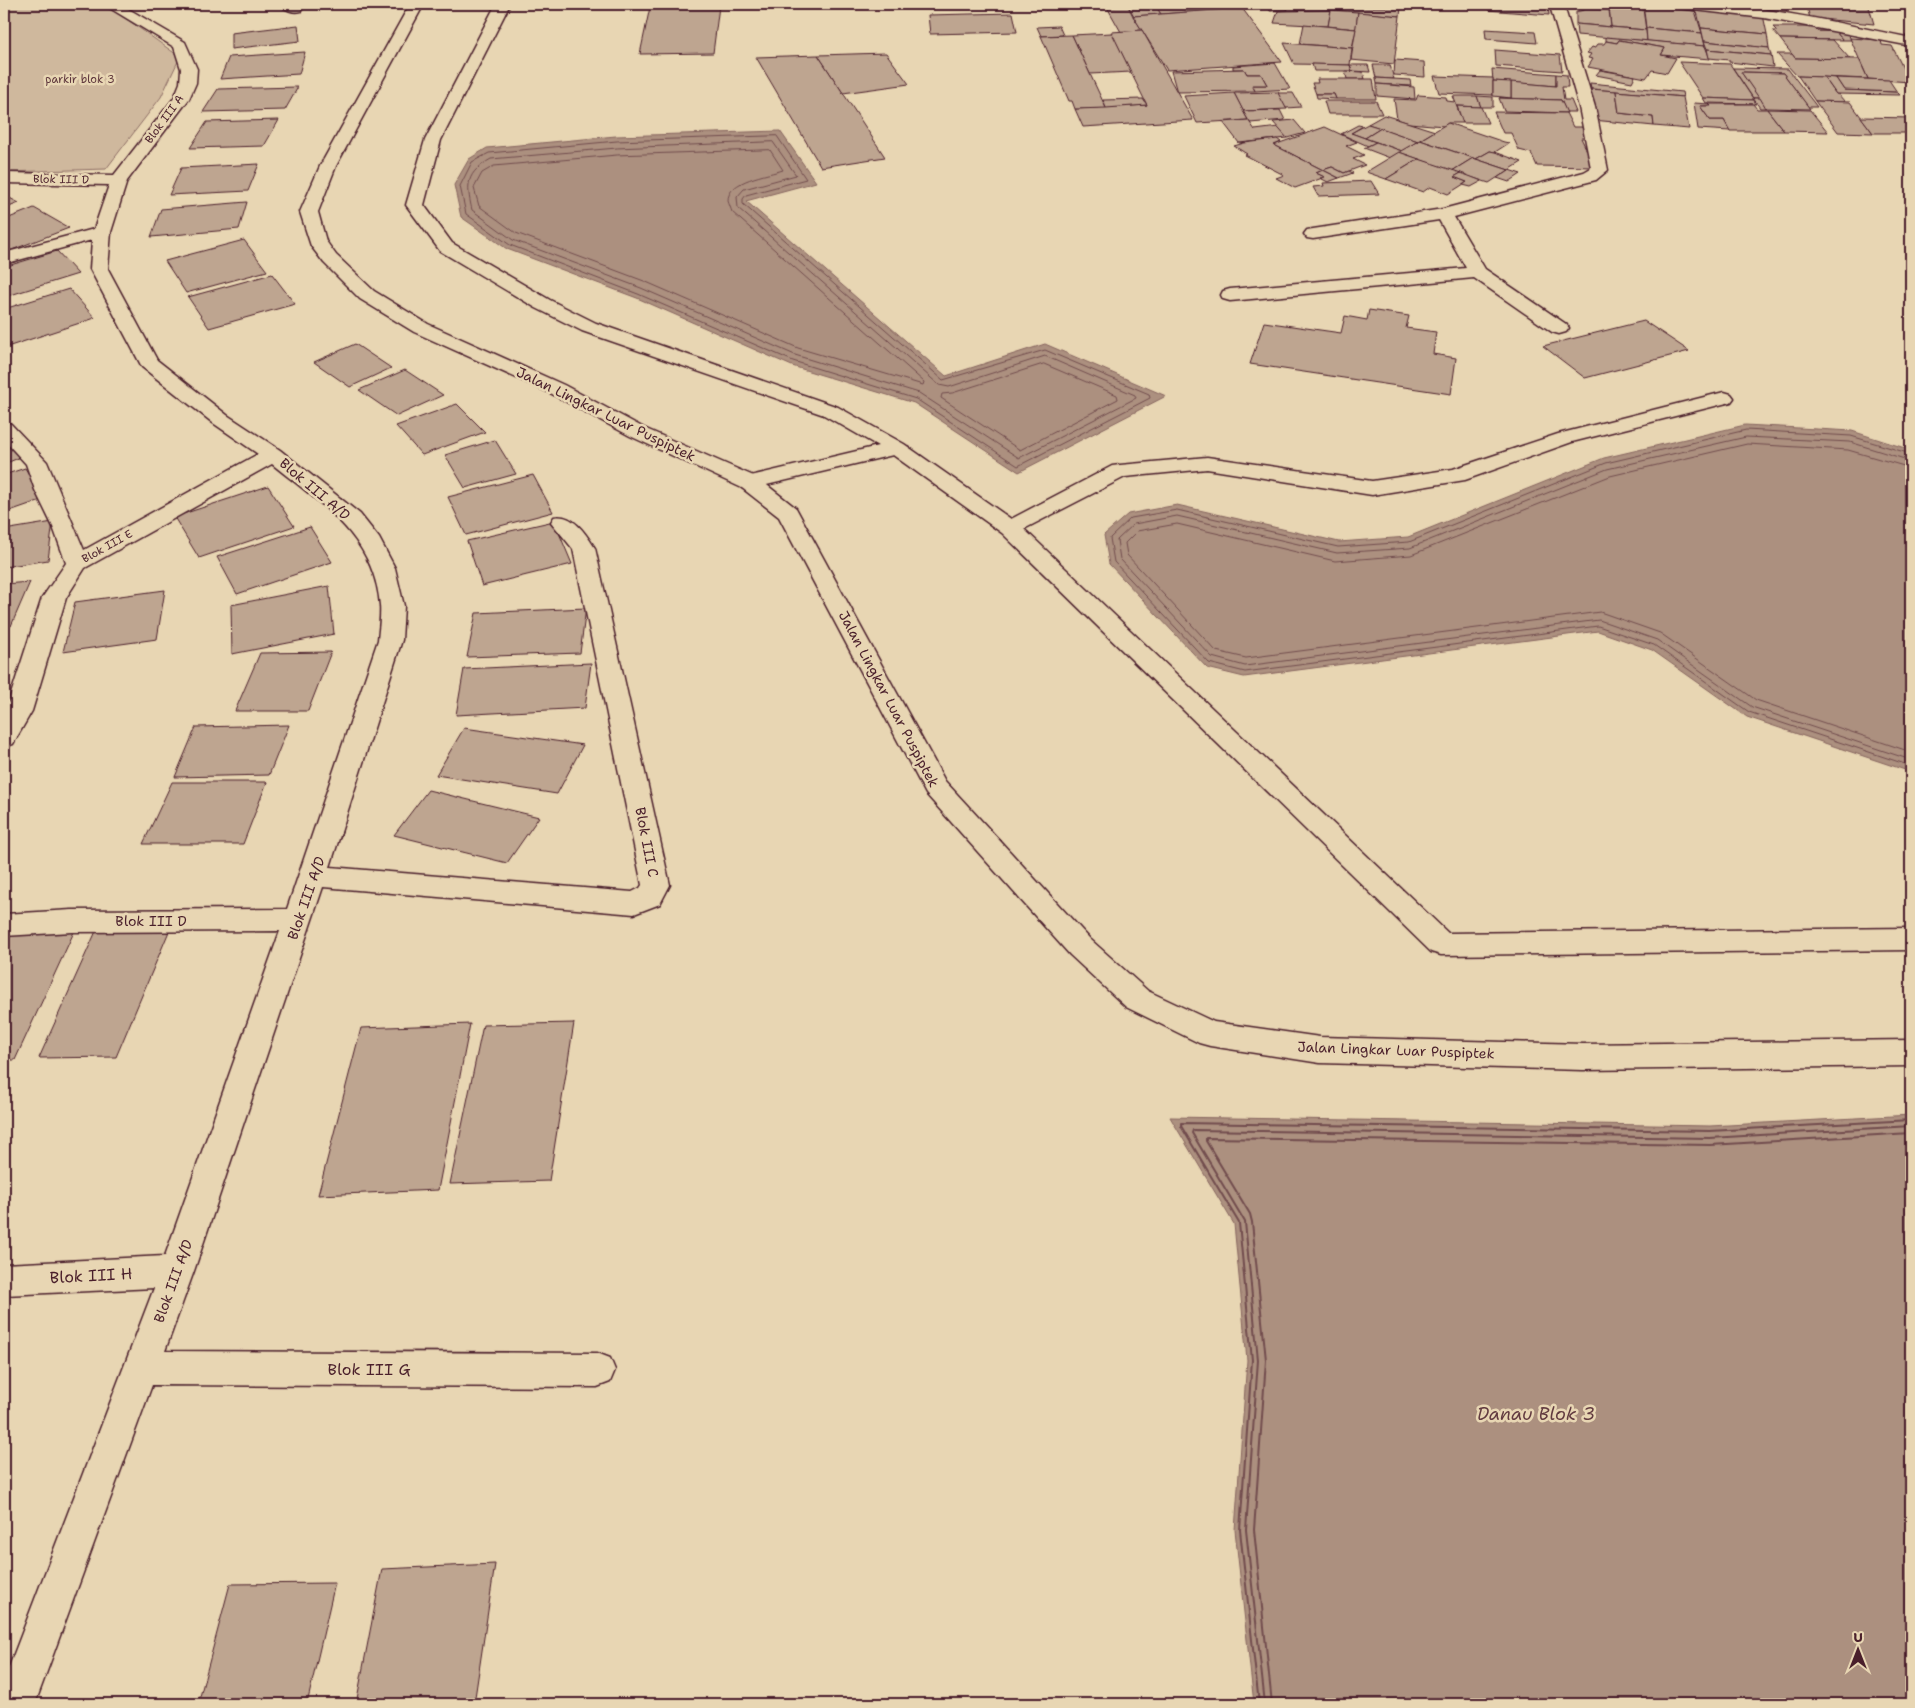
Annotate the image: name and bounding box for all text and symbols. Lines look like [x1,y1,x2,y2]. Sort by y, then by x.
park label: parkir blok 3 [45,72,115,87]
street label: Blok III A [142,92,187,147]
street label: Blok III D [33,172,89,187]
street label: Jalan Lingkar Luar Puspiptek [513,363,699,465]
street label: Blok III A/D [276,454,354,524]
street label: Blok III E [79,526,135,566]
street label: Jalan Lingkar Luar Puspiptek [835,608,943,790]
street label: Blok III C [631,806,663,878]
street label: Blok III A/D [283,854,329,942]
street label: Blok III D [115,912,187,930]
street label: Jalan Lingkar Luar Puspiptek [1297,1038,1495,1062]
street label: Blok III A/D [150,1237,196,1325]
street label: Blok III H [49,1263,133,1288]
street label: Blok III G [327,1359,411,1380]
water label: Danau Blok 3 [1477,1402,1595,1426]
north arrow [1832,1626,1882,1676]
text: U [1853,1628,1863,1646]

